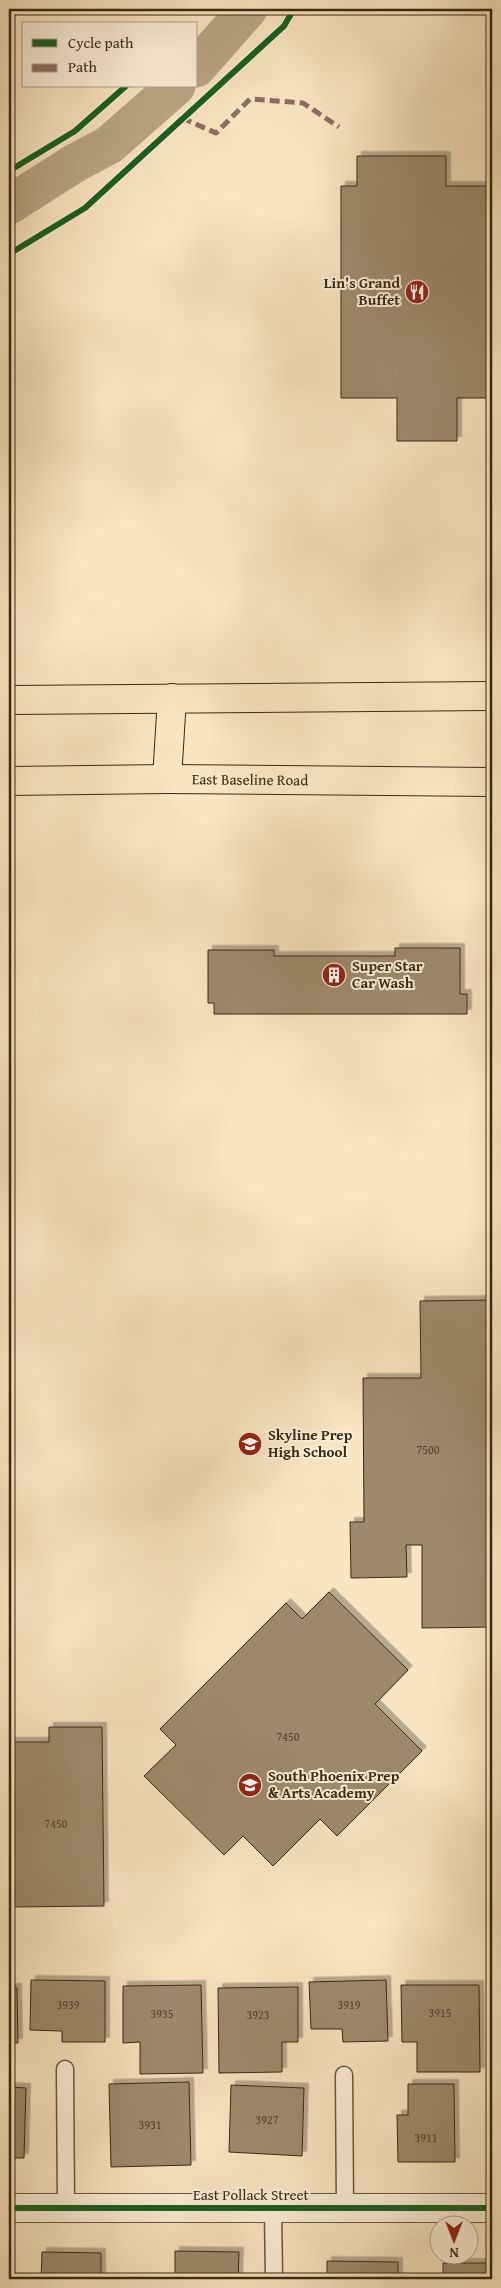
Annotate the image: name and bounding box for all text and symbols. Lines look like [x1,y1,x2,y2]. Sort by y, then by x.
legend [22,22,198,88]
text: Cycle path [68,32,134,53]
text: Path [68,56,97,77]
place label: Lin's Grand Buffet [324,272,400,310]
restaurant icon: Lin's Grand Buffet [404,279,430,305]
street label: East Baseline Road [192,768,308,790]
place label: Super Star Car Wash [352,955,423,993]
building icon: Super Star Car Wash [321,962,347,988]
place label: Skyline Prep High School [268,1424,353,1462]
school or university icon: Skyline Prep High School [237,1431,263,1457]
house number: 7500 [416,1441,440,1458]
house number: 7450 [276,1728,300,1745]
place label: South Phoenix Prep & Arts Academy [268,1765,400,1803]
school or university icon: South Phoenix Prep & Arts Academy [237,1772,263,1798]
house number: 7450 [44,1815,68,1832]
house number: 3939 [56,1996,80,2013]
house number: 3919 [337,1996,361,2013]
house number: 3915 [428,2004,452,2021]
house number: 3935 [150,2005,174,2022]
house number: 3923 [246,2006,270,2023]
house number: 3927 [255,2111,279,2128]
house number: 3931 [138,2116,162,2133]
house number: 3911 [414,2129,438,2146]
street label: East Pollack Street [193,2184,310,2205]
north arrow [428,2216,478,2266]
text: N [449,2243,459,2263]

